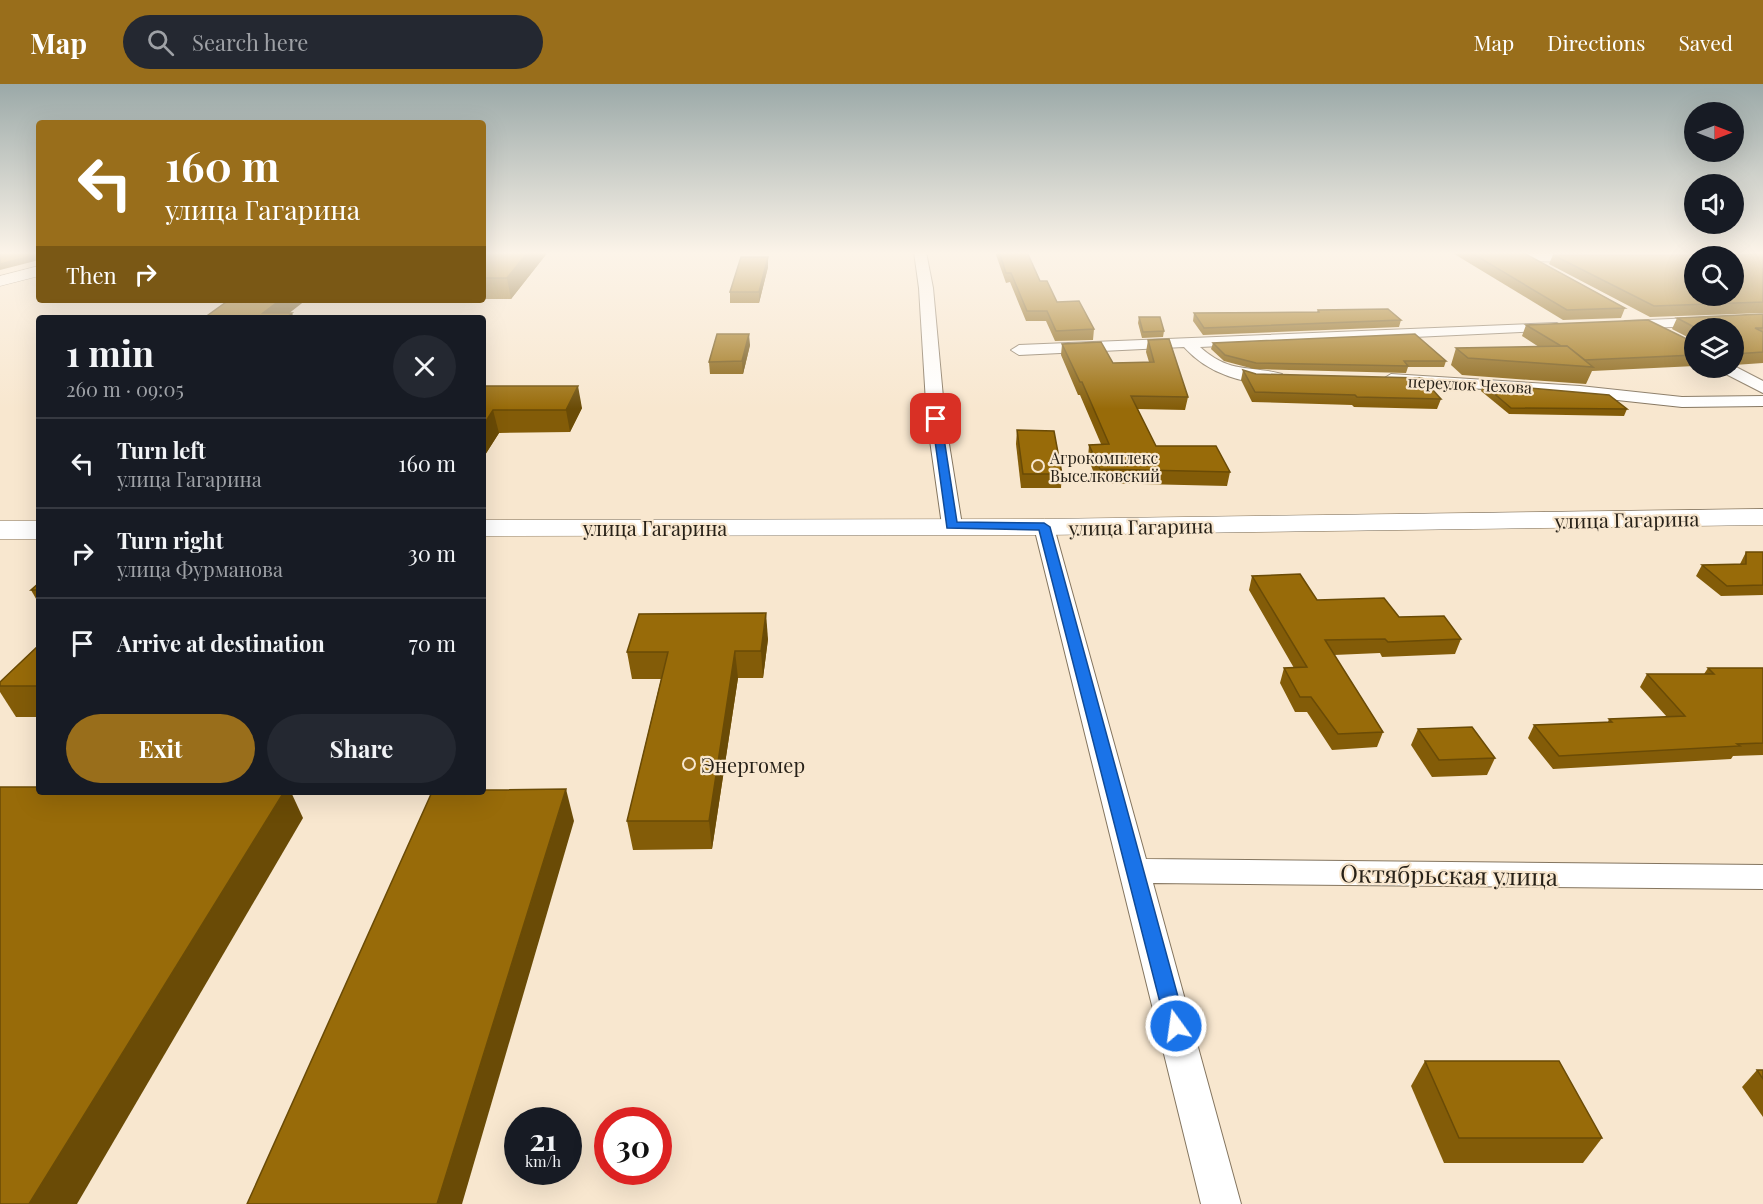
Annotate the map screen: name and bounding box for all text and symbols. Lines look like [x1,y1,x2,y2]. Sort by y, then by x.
search box [123,15,543,69]
text: Map [30,24,87,61]
icon: search [144,26,177,59]
text: Search here [192,27,308,57]
text: Map [1473,28,1514,56]
text: Directions [1547,28,1645,56]
text: Saved [1678,28,1733,56]
north arrow [1684,102,1744,162]
map controls [1684,102,1744,378]
text: 160 m [165,137,280,193]
icon: left [66,144,144,222]
button: sound [1684,174,1744,234]
text: улица Гагарина [165,191,360,227]
button: search [1684,246,1744,306]
icon: right [129,258,162,291]
text: Then [66,260,117,290]
button: layers [1684,318,1744,378]
text: 1 min [66,328,154,376]
button: close [393,335,456,398]
street label: переулок Чехова [1407,370,1533,398]
text: 260 m · 09:05 [66,375,184,402]
pin [910,393,961,444]
icon: arrive [919,402,952,435]
text: Turn left [117,435,206,465]
icon: left [66,447,99,480]
place label: Агрокомплекс Выселковский [1049,447,1160,486]
text: 160 m [398,448,456,478]
marker: Агрокомплекс Выселковский [1031,459,1045,473]
text: улица Гагарина [117,465,262,492]
street label: улица Гагарина [1553,504,1700,534]
street label: улица Гагарина [1067,511,1214,541]
street label: улица Гагарина [582,514,727,541]
text: Turn right [117,525,223,555]
icon: right [66,537,99,570]
text: 30 m [408,538,456,568]
text: улица Фурманова [117,555,283,582]
icon: arrive [66,627,99,660]
text: Arrive at destination [117,628,325,658]
text: 70 m [409,628,456,658]
button: Exit [66,714,255,783]
button: Share [267,714,456,783]
place label: Энергомер [701,751,805,778]
marker: Энергомер [682,757,696,771]
street label: Октябрьская улица [1340,856,1558,892]
position arrow [1144,994,1208,1058]
speed limit sign: 30 [594,1107,672,1185]
text: 21 [529,1119,557,1159]
text: km/h [525,1151,561,1171]

